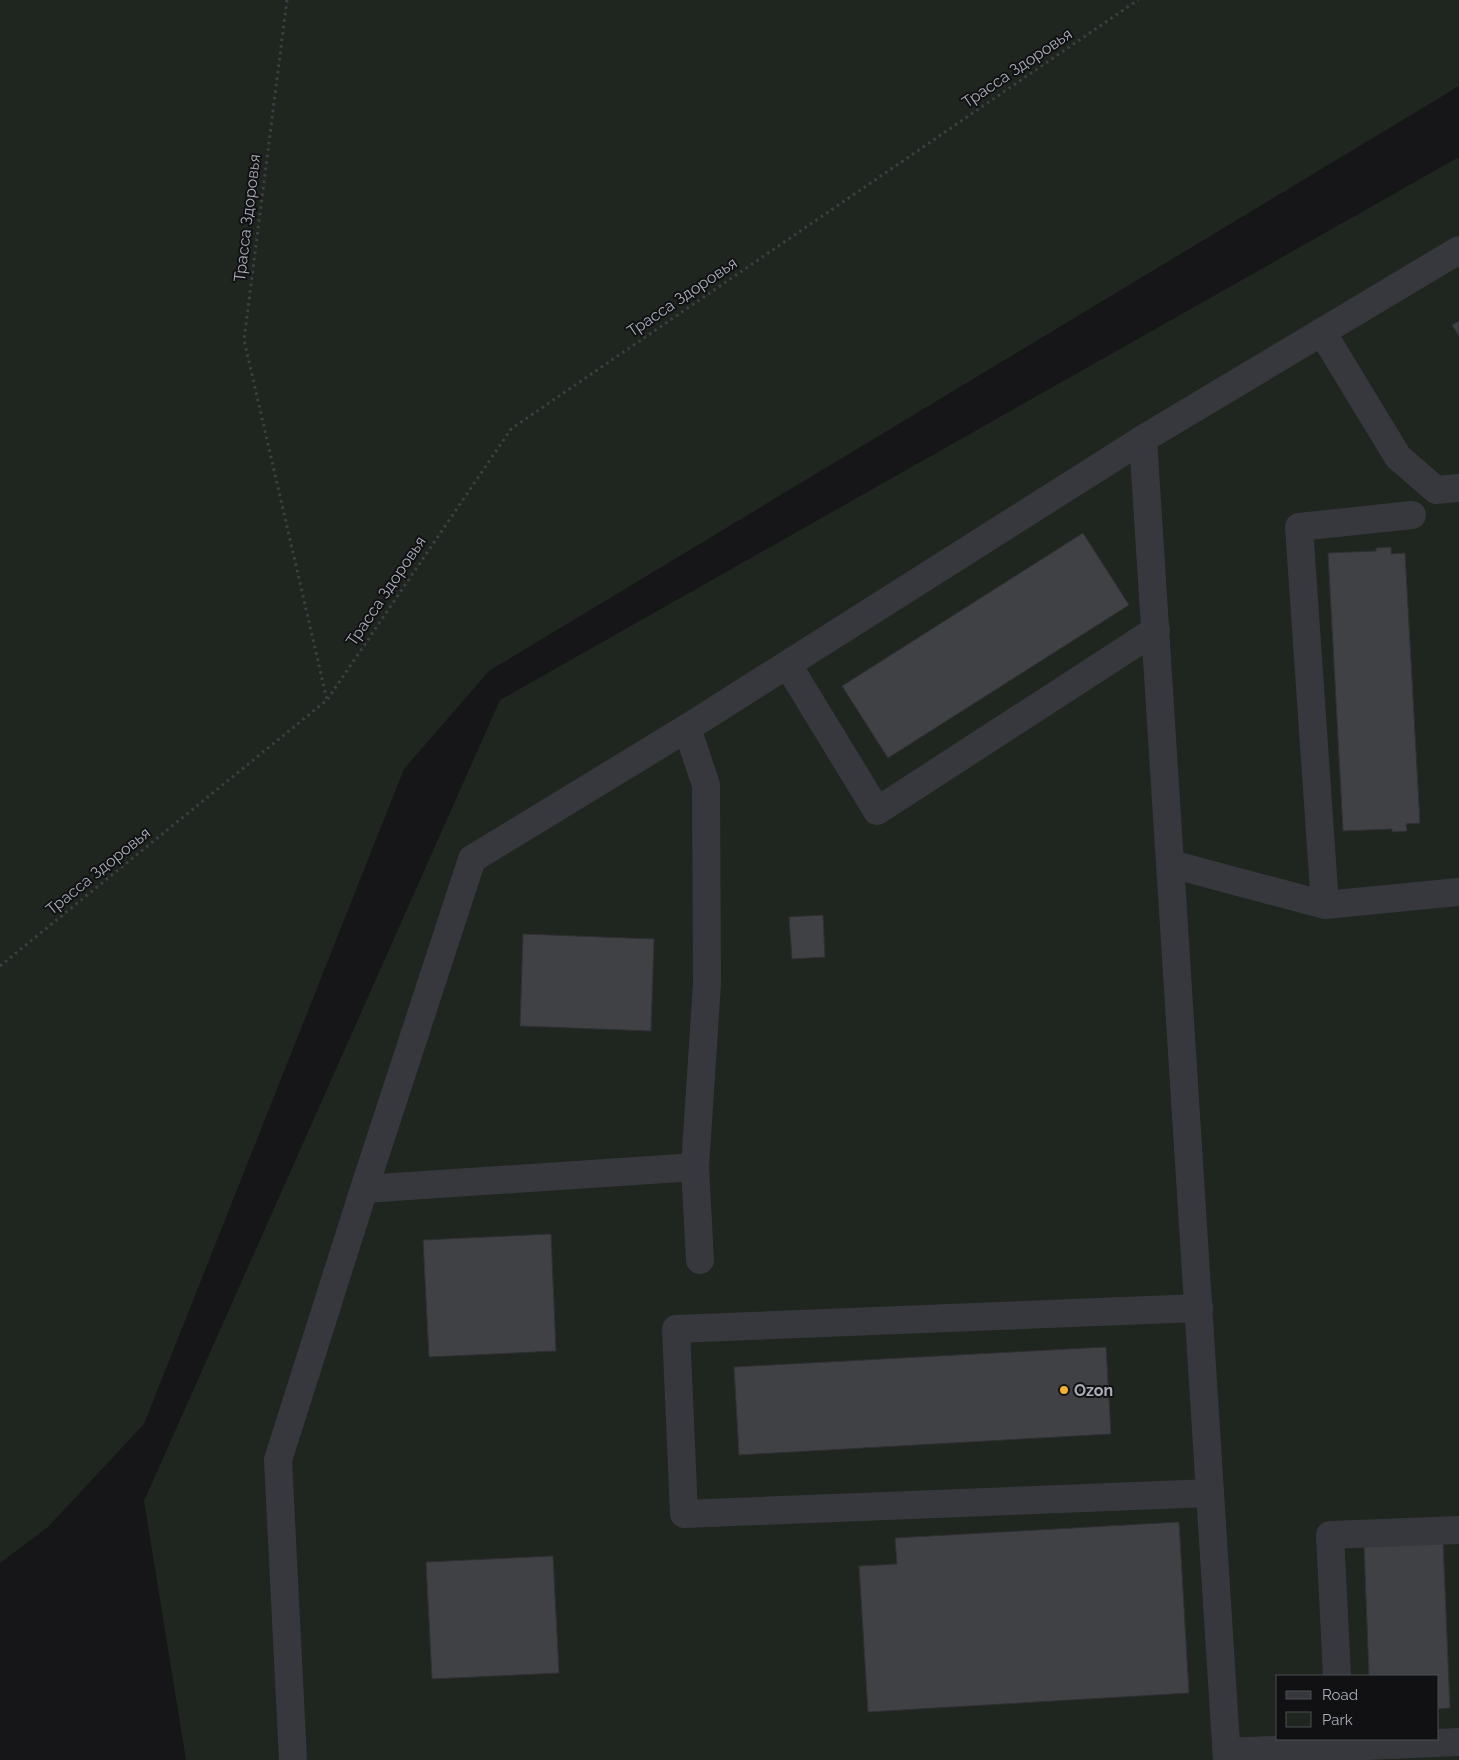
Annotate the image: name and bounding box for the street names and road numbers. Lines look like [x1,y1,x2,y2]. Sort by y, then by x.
street label: Трасса Здоровья [958,24,1076,112]
street label: Трасса Здоровья [230,153,264,283]
street label: Трасса Здоровья [623,253,741,341]
street label: Трасса Здоровья [342,532,430,650]
street label: Трасса Здоровья [42,823,154,919]

